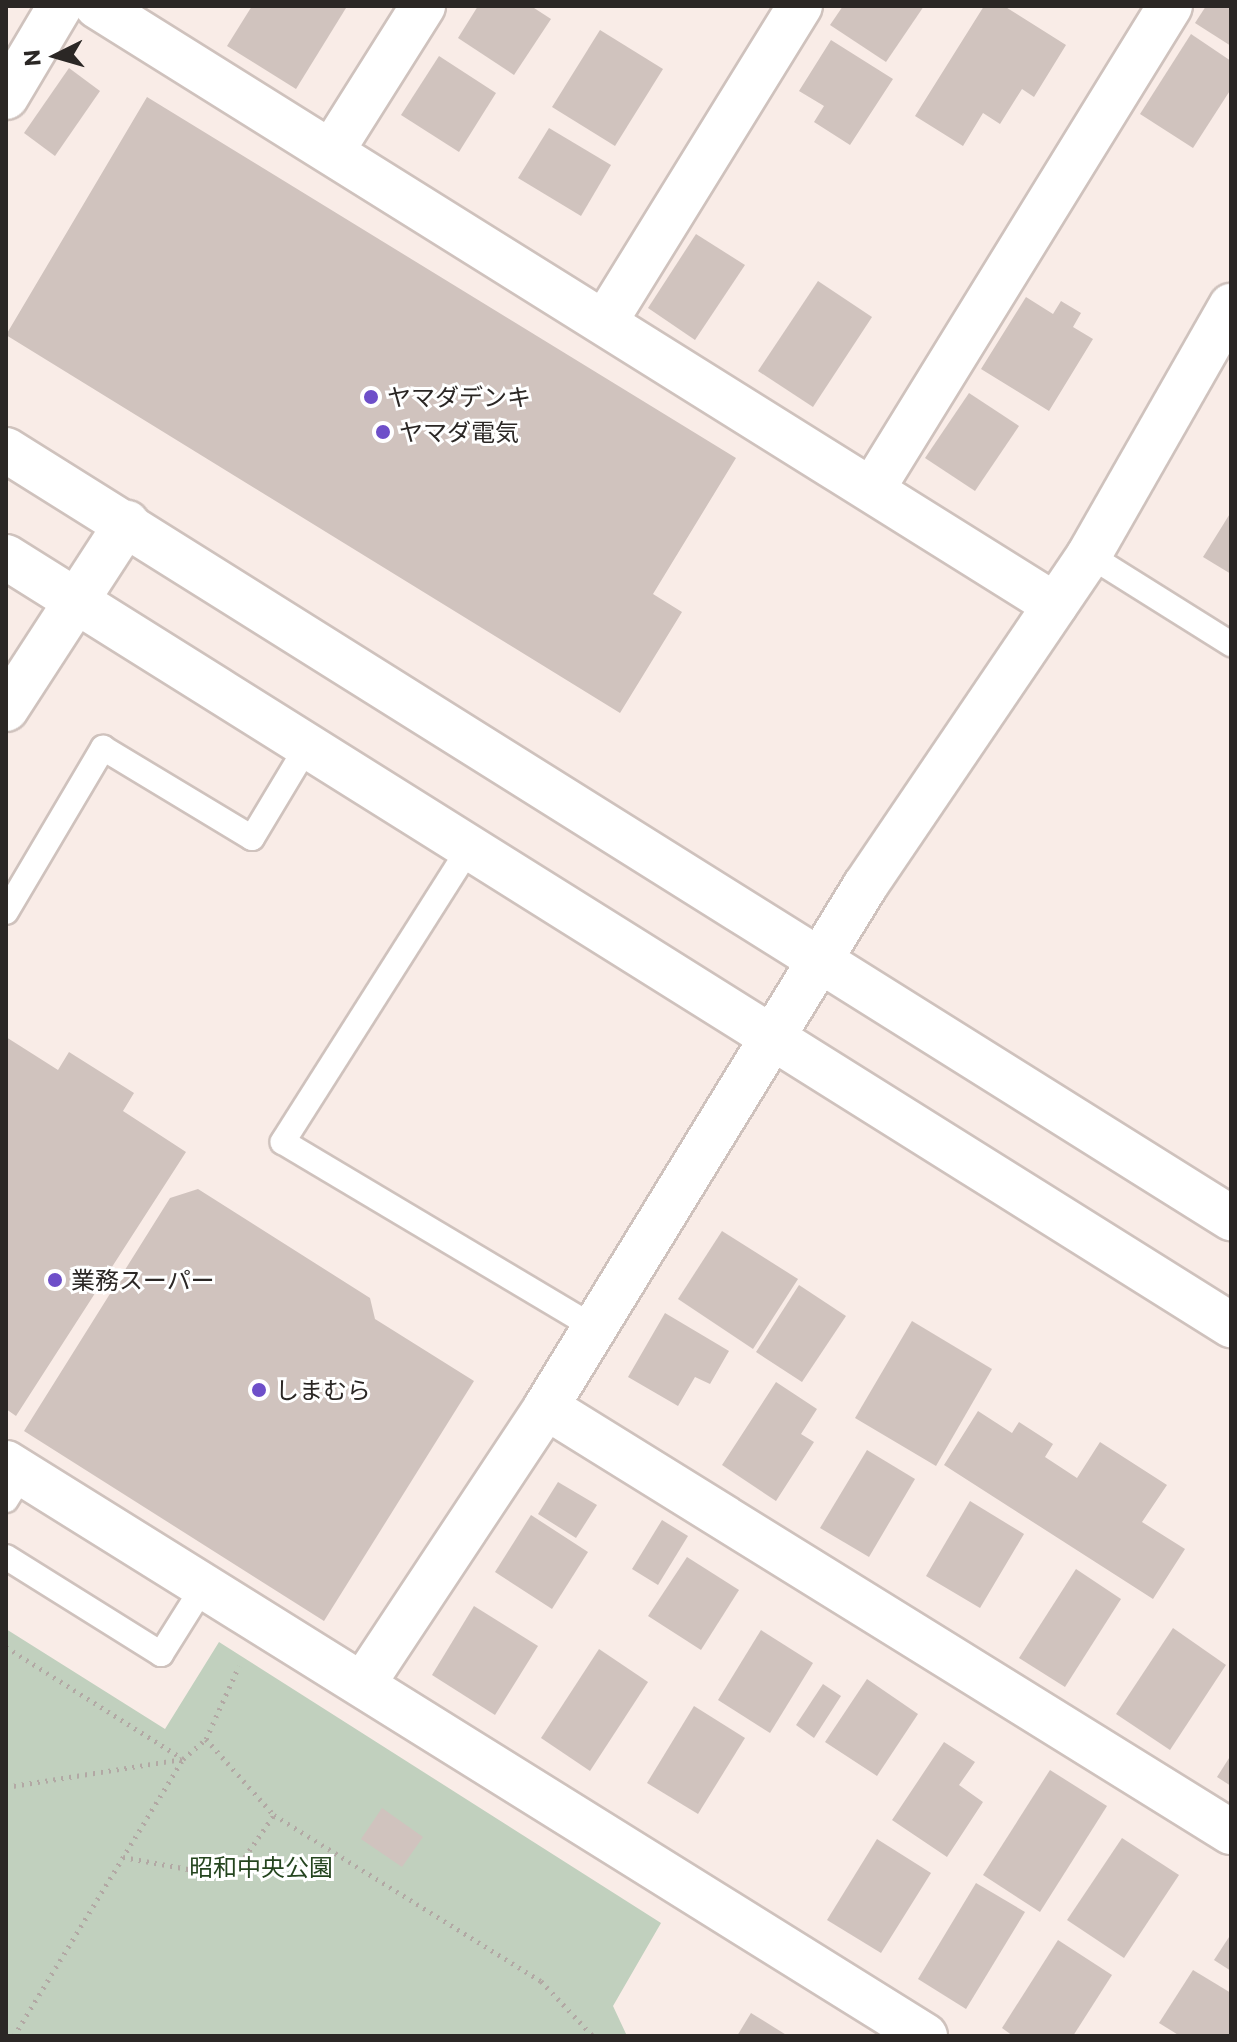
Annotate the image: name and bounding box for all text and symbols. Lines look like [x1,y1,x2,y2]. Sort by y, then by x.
north arrow [16,16,96,96]
text: N [17,49,46,68]
place label: ヤマダデンキ [387,383,531,411]
marker: ヤマダデンキ [362,388,380,406]
place label: ヤマダ電気 [399,418,519,446]
marker: ヤマダ電気 [374,423,392,441]
place label: 業務スーパー [71,1266,215,1294]
marker: 業務スーパー [46,1271,64,1289]
place label: しまむら [275,1376,371,1404]
marker: しまむら [250,1381,268,1399]
park label: 昭和中央公園 [189,1853,333,1881]

